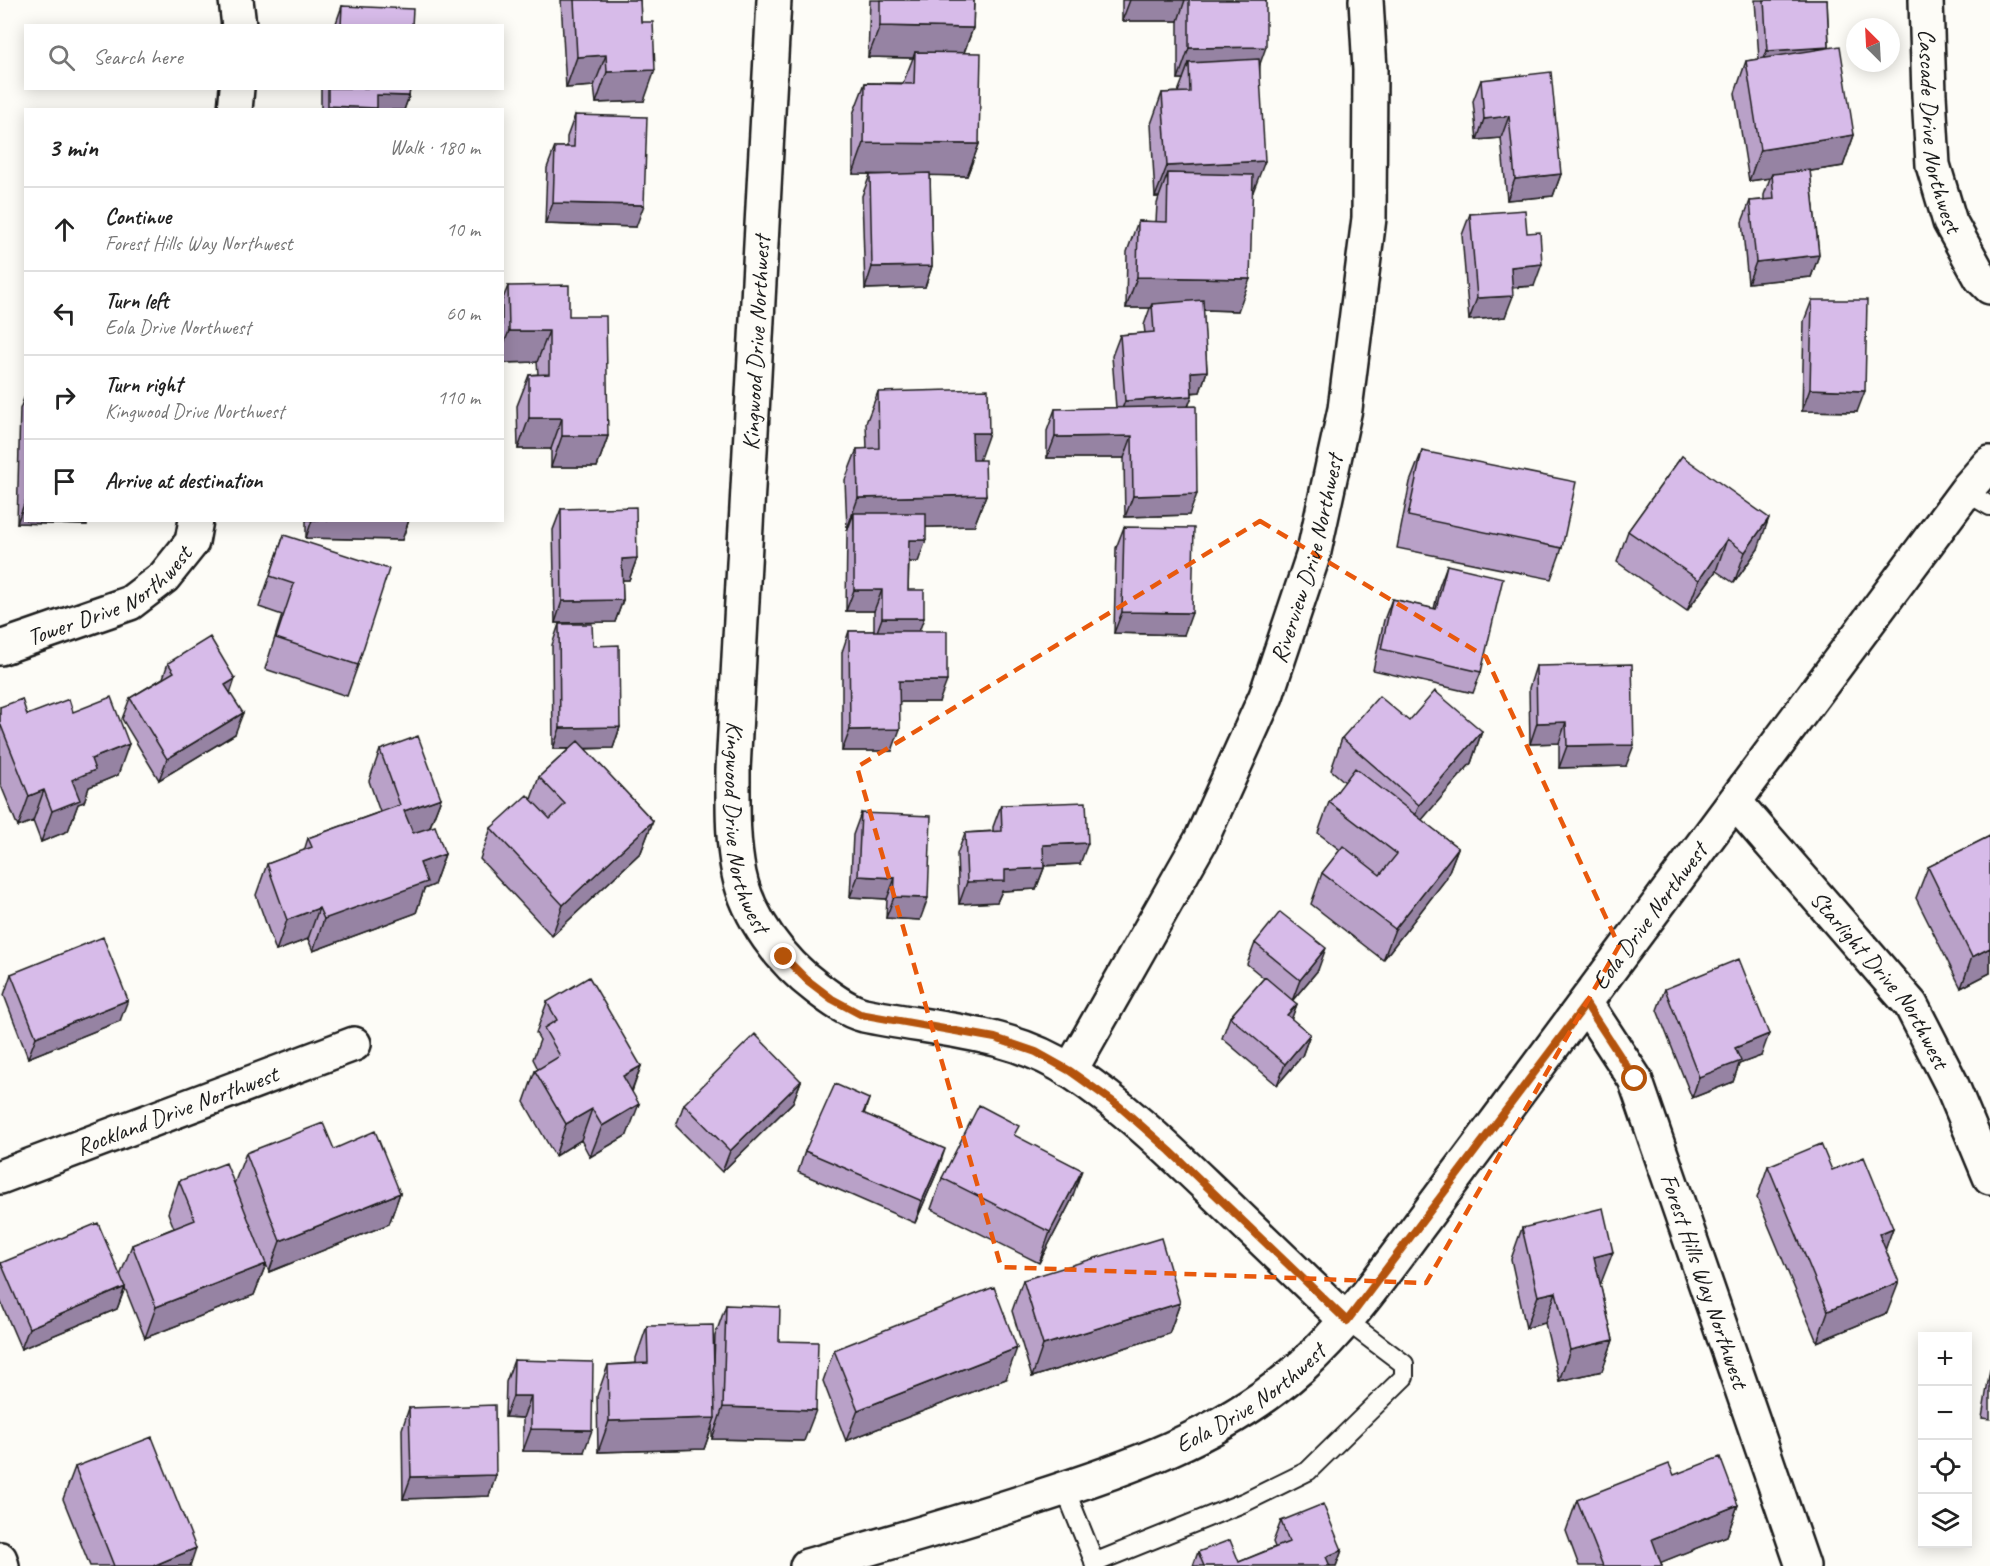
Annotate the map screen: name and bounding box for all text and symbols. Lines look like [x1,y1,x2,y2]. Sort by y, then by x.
north arrow [1846,18,1900,72]
search box [24,24,504,90]
street label: Cascade Drive Northwest [1912,28,1969,240]
icon: search [45,41,78,74]
text: Search here [93,43,183,71]
text: 3 min [48,131,98,164]
text: Walk · 180 m [390,135,480,160]
text: Continue [105,203,171,231]
icon: ahead [48,213,81,246]
text: 10 m [446,217,480,242]
text: Forest Hills Way Northwest [105,231,292,256]
street label: Kingwood Drive Northwest [735,232,777,451]
text: Turn left [105,287,169,315]
icon: left [48,297,81,330]
text: 60 m [446,301,480,326]
text: Eola Drive Northwest [105,315,251,340]
text: Turn right [105,371,182,399]
icon: right [48,381,81,414]
text: 110 m [437,385,480,410]
text: Kingwood Drive Northwest [105,399,284,424]
street label: Riverview Drive Northwest [1263,449,1350,667]
icon: arrive [48,465,81,498]
text: Arrive at destination [105,467,262,495]
street label: Tower Drive Northwest [23,538,199,652]
street label: Kingwood Drive Northwest [718,721,778,941]
street label: Eola Drive Northwest [1585,835,1715,995]
street label: Starlight Drive Northwest [1804,884,1957,1075]
route end [770,943,796,969]
street label: Rockland Drive Northwest [72,1058,284,1162]
route start [1621,1065,1647,1091]
street label: Forest Hills Way Northwest [1654,1170,1756,1394]
map controls [1918,1332,1972,1548]
button: + [1918,1332,1972,1386]
street label: Eola Drive Northwest [1171,1335,1334,1459]
button: − [1918,1386,1972,1440]
button: locate [1918,1440,1972,1494]
button: layers [1918,1494,1972,1548]

